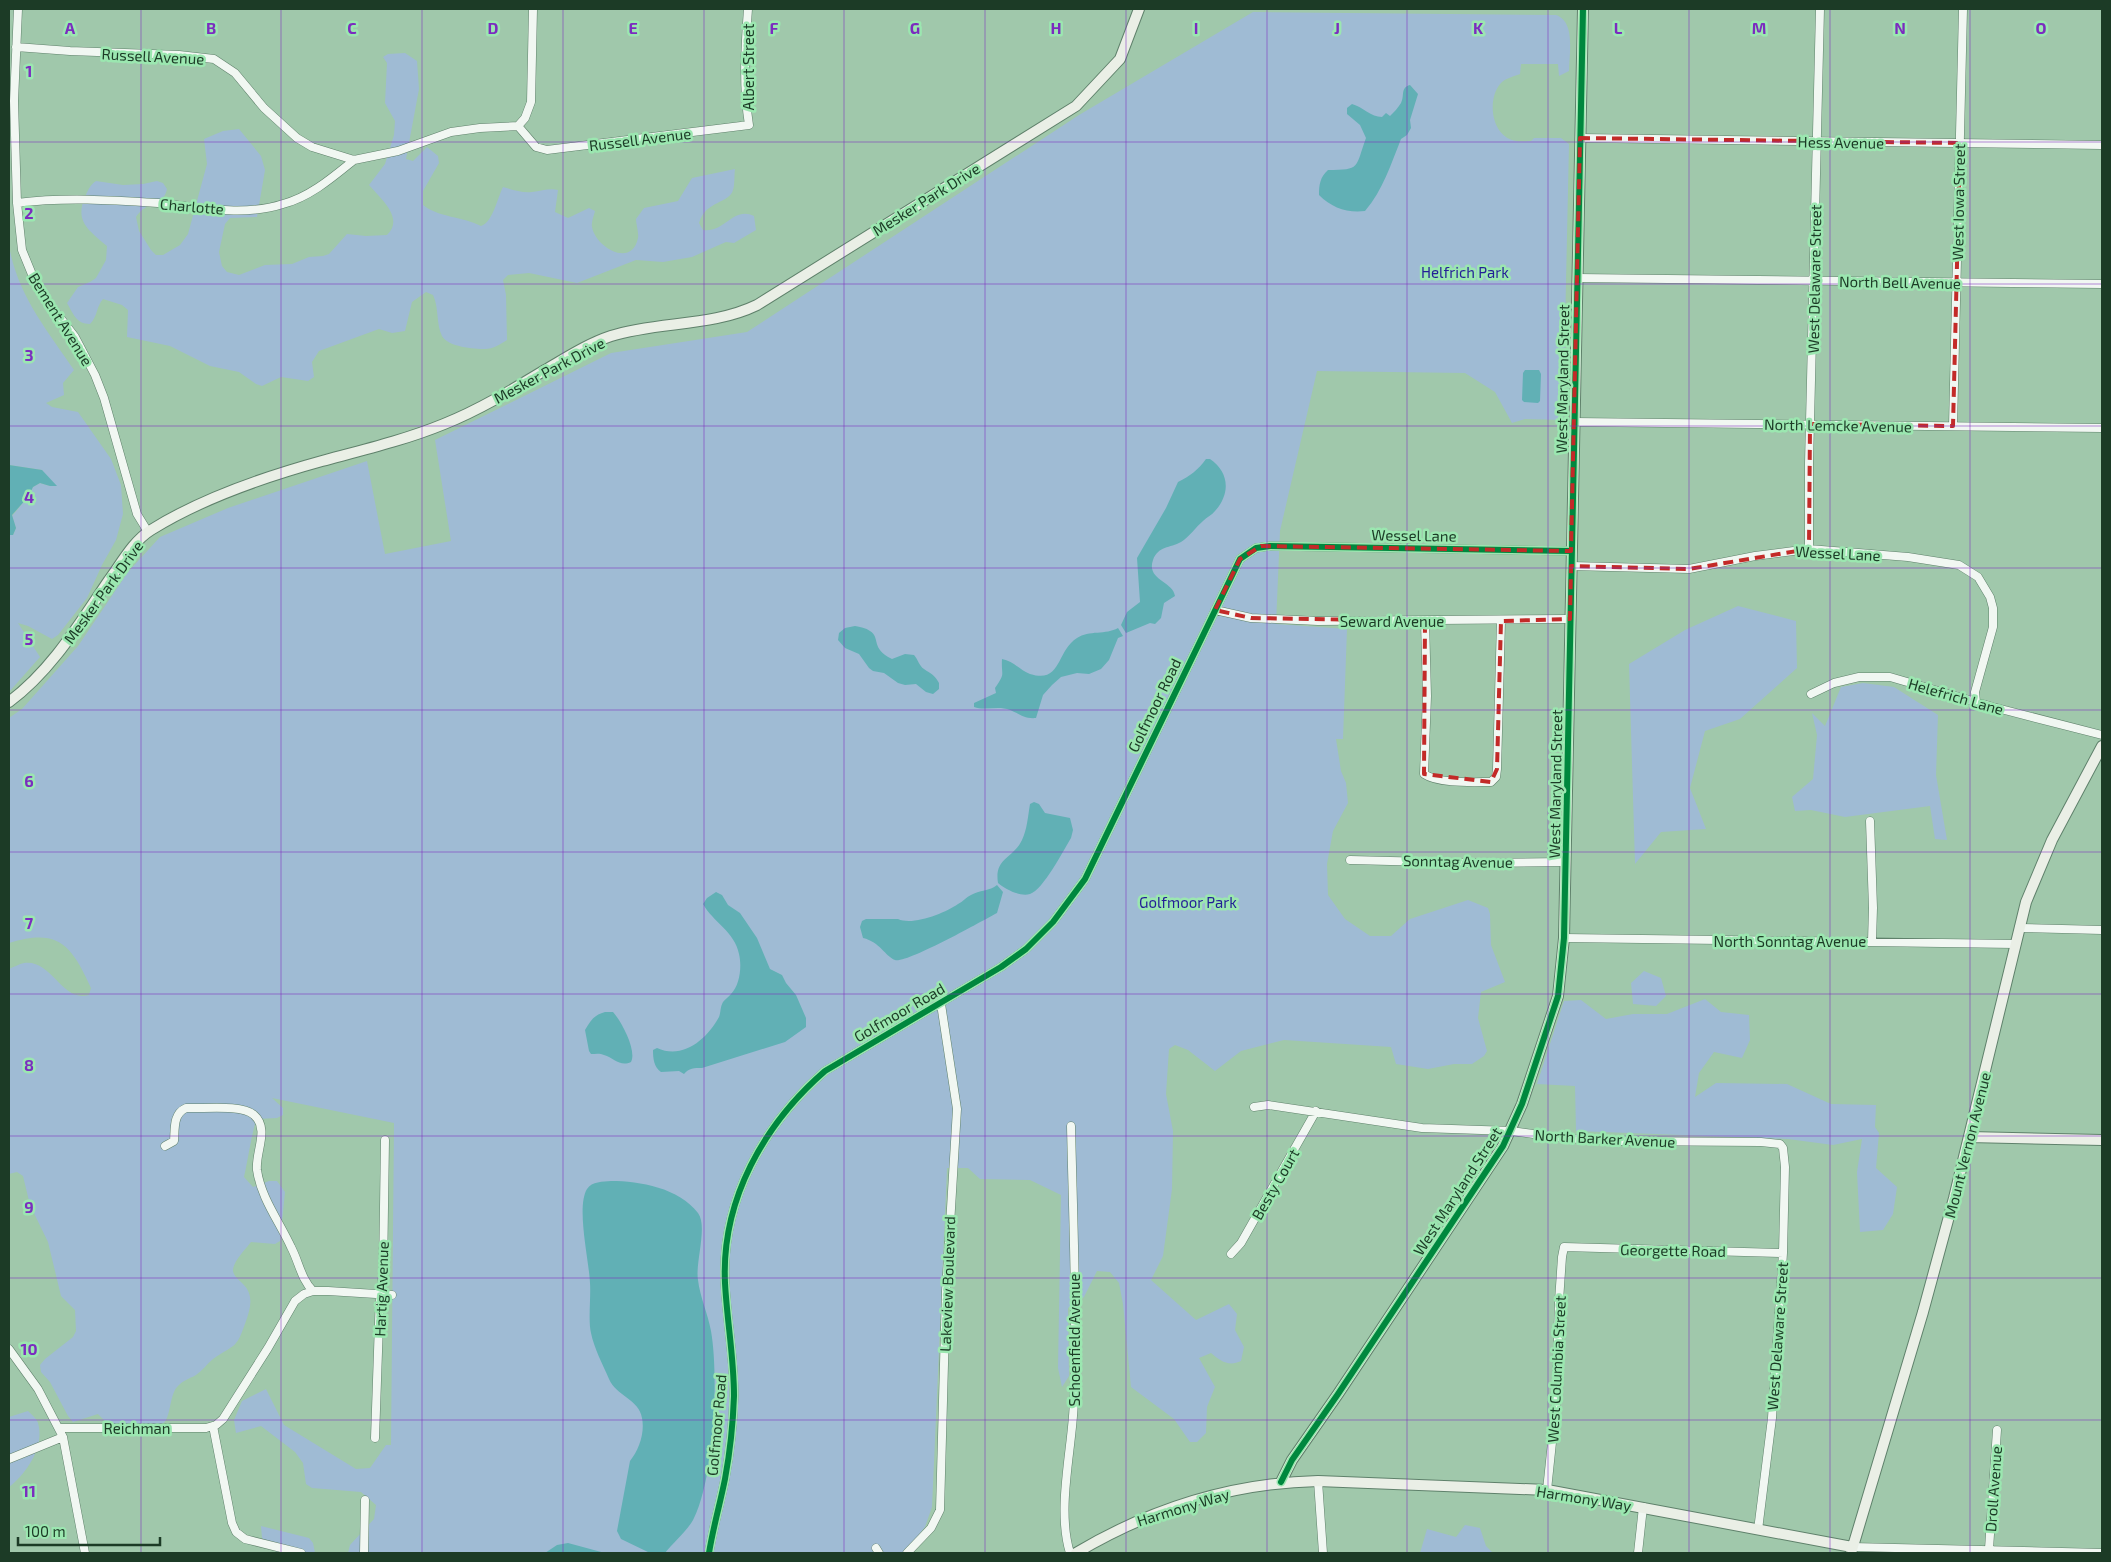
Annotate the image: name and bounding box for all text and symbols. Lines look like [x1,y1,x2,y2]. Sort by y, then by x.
text: A [65,18,76,37]
text: B [206,18,216,37]
text: C [347,18,357,37]
text: D [488,18,499,37]
text: E [628,18,638,37]
text: F [770,18,779,37]
text: G [910,18,920,37]
text: H [1050,18,1062,37]
text: I [1194,18,1198,37]
text: J [1334,18,1340,37]
text: K [1473,18,1484,37]
text: L [1614,18,1623,37]
text: M [1752,18,1766,37]
text: N [1894,18,1906,37]
text: O [2035,18,2047,37]
street label: Albert Street [739,23,757,111]
street label: Russell Avenue [101,44,205,68]
text: 1 [26,61,32,80]
street label: Russell Avenue [588,124,692,154]
street label: Hess Avenue [1798,132,1884,152]
street label: West Iowa Street [1948,143,1968,260]
street label: Mesker Park Drive [869,159,983,239]
street label: Charlotte [159,194,225,218]
text: 2 [24,203,34,222]
street label: West Delaware Street [1804,204,1824,354]
park label: Helfrich Park [1421,263,1509,281]
street label: Bement Avenue [25,269,97,369]
street label: North Bell Avenue [1839,272,1961,292]
street label: West Maryland Street [1552,304,1572,454]
street label: Mesker Park Drive [491,333,607,407]
text: 3 [24,345,34,364]
street label: North Lemcke Avenue [1764,415,1912,435]
text: 4 [24,487,34,506]
street label: Wessel Lane [1371,525,1457,545]
street label: Mesker Park Drive [60,537,146,647]
street label: Wessel Lane [1795,542,1881,564]
street label: Seward Avenue [1340,612,1444,630]
text: 5 [25,629,34,648]
street label: Golfmoor Road [1124,655,1184,755]
street label: Helefrich Lane [1906,674,2006,718]
street label: West Maryland Street [1545,709,1565,859]
text: 6 [24,771,34,790]
street label: Sonntag Avenue [1403,851,1513,871]
park label: Golfmoor Park [1139,893,1237,911]
text: 7 [25,913,34,932]
street label: North Sonntag Avenue [1714,932,1866,950]
street label: Golfmoor Road [850,979,948,1045]
text: 8 [24,1055,34,1074]
street label: Mount Vernon Avenue [1940,1070,1994,1220]
street label: West Maryland Street [1409,1123,1505,1258]
street label: North Barker Avenue [1534,1125,1676,1151]
street label: Besty Court [1247,1145,1303,1223]
text: 9 [24,1197,34,1216]
street label: Lakeview Boulevard [936,1216,958,1352]
street label: Georgette Road [1620,1240,1726,1260]
street label: Hartig Avenue [370,1241,392,1337]
street label: West Delaware Street [1763,1261,1791,1411]
street label: Schoenfield Avenue [1065,1273,1083,1407]
street label: West Columbia Street [1543,1295,1569,1443]
text: 10 [20,1339,38,1358]
street label: Golfmoor Road [703,1374,729,1476]
street label: Reichman [103,1419,171,1437]
street label: Droll Avenue [1981,1445,2005,1533]
text: 11 [22,1481,36,1500]
street label: Harmony Way [1535,1482,1633,1514]
street label: Harmony Way [1135,1484,1231,1530]
scale bar [18,1514,160,1546]
text: 100 m [25,1522,66,1540]

